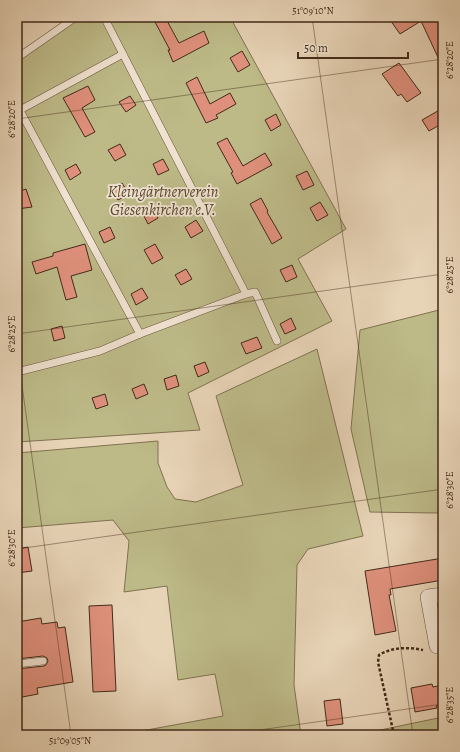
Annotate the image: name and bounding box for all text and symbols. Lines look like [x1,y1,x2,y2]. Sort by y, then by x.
text: 51°09'10"N [292,4,334,17]
scale bar [298,34,408,60]
text: 50 m [304,40,328,56]
text: 6°28'20"E [443,41,456,79]
text: 6°28'20"E [5,100,18,138]
park label: Kleingärtnerverein Giesenkirchen e.V. [107,181,219,221]
text: 6°28'25"E [443,256,456,293]
text: 6°28'25"E [5,315,18,352]
text: 6°28'30"E [443,471,456,509]
text: 6°28'30"E [5,529,18,567]
text: 6°28'35"E [443,687,456,723]
text: 51°09'05"N [49,734,91,747]

